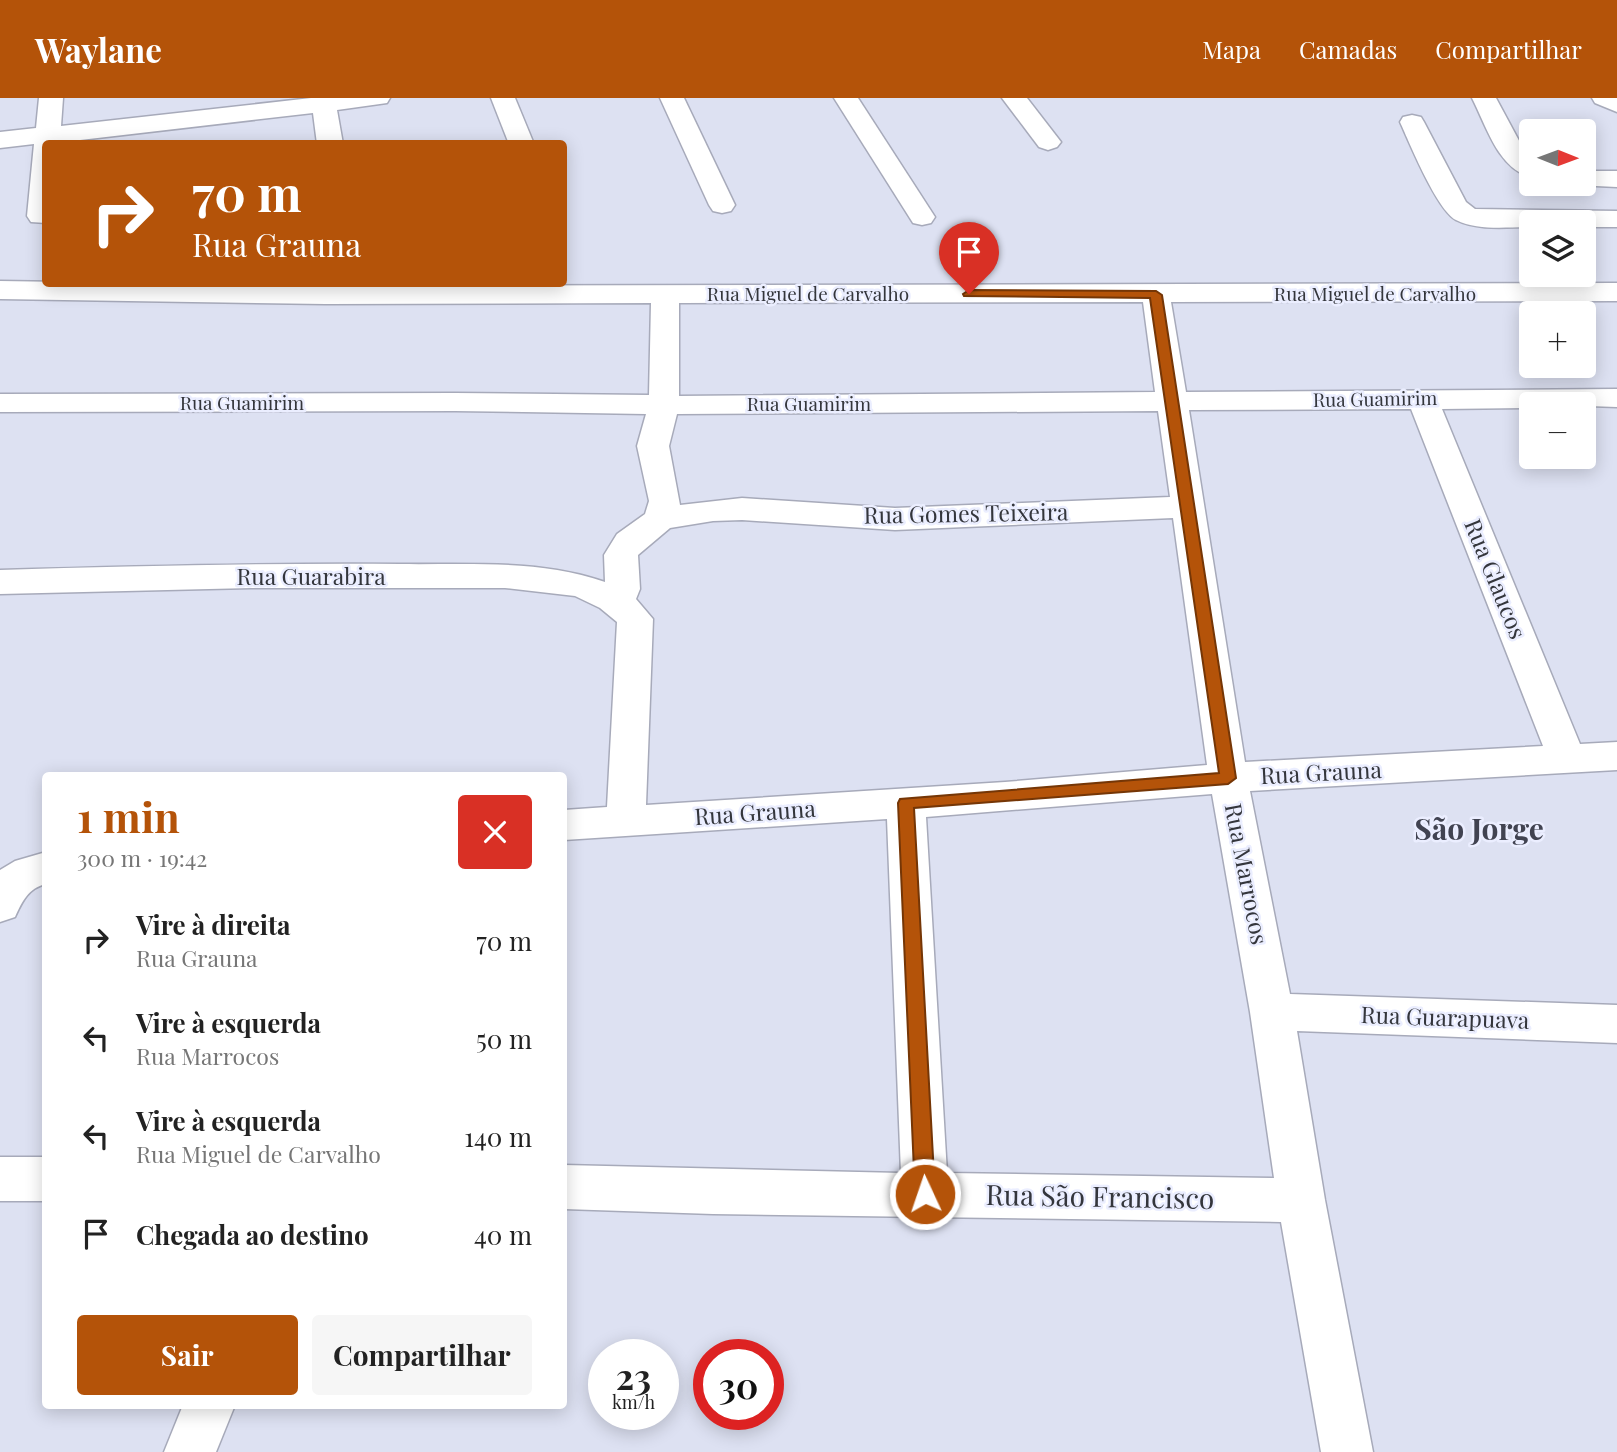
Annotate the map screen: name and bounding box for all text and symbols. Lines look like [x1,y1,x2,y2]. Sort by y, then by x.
text: Waylane [35,27,162,71]
text: Mapa [1202,33,1261,65]
text: Camadas [1299,33,1397,65]
text: Compartilhar [1435,33,1582,65]
north arrow [1519,119,1596,196]
map controls [1519,119,1596,469]
text: 70 m [192,159,302,224]
icon: right [77,168,168,259]
button: layers [1519,210,1596,287]
text: Rua Grauna [192,222,361,265]
pin [939,222,999,294]
icon: arrive [950,233,988,271]
street label: Rua Miguel de Carvalho [707,280,909,306]
street label: Rua Miguel de Carvalho [1274,280,1476,306]
button: + [1519,301,1596,378]
street label: Rua Guamirim [1313,384,1438,412]
street label: Rua Guamirim [180,389,304,415]
street label: Rua Guamirim [747,390,871,416]
button: − [1519,392,1596,469]
street label: Rua Gomes Teixeira [863,495,1069,530]
street label: Rua Glaucos [1458,514,1534,643]
street label: Rua Guarabira [236,560,386,591]
street label: Rua Grauna [1259,753,1383,790]
text: 1 min [77,788,180,844]
street label: Rua Grauna [693,792,817,831]
button: close [458,795,532,869]
street label: Rua Marrocos [1219,800,1276,947]
district label: São Jorge [1414,808,1544,848]
text: 300 m · 19:42 [77,842,207,873]
text: Vire à direita [136,907,291,942]
icon: right [77,921,115,959]
text: 70 m [476,923,532,958]
text: Rua Grauna [136,942,258,973]
street label: Rua Guarapuava [1360,998,1530,1035]
text: Vire à esquerda [136,1005,321,1040]
icon: left [77,1019,115,1057]
text: 50 m [476,1021,532,1056]
text: Rua Marrocos [136,1040,279,1071]
text: Vire à esquerda [136,1103,321,1138]
icon: left [77,1117,115,1155]
text: 140 m [464,1119,532,1154]
text: Rua Miguel de Carvalho [136,1138,381,1169]
position arrow [888,1157,962,1231]
street label: Rua São Francisco [985,1175,1215,1216]
icon: arrive [77,1215,115,1253]
text: Chegada ao destino [136,1217,369,1252]
text: 40 m [474,1217,532,1252]
button: Sair [77,1315,298,1395]
button: Compartilhar [312,1315,532,1395]
speed limit sign: 30 [693,1339,784,1430]
text: 23 [616,1352,651,1399]
text: km/h [612,1390,655,1414]

